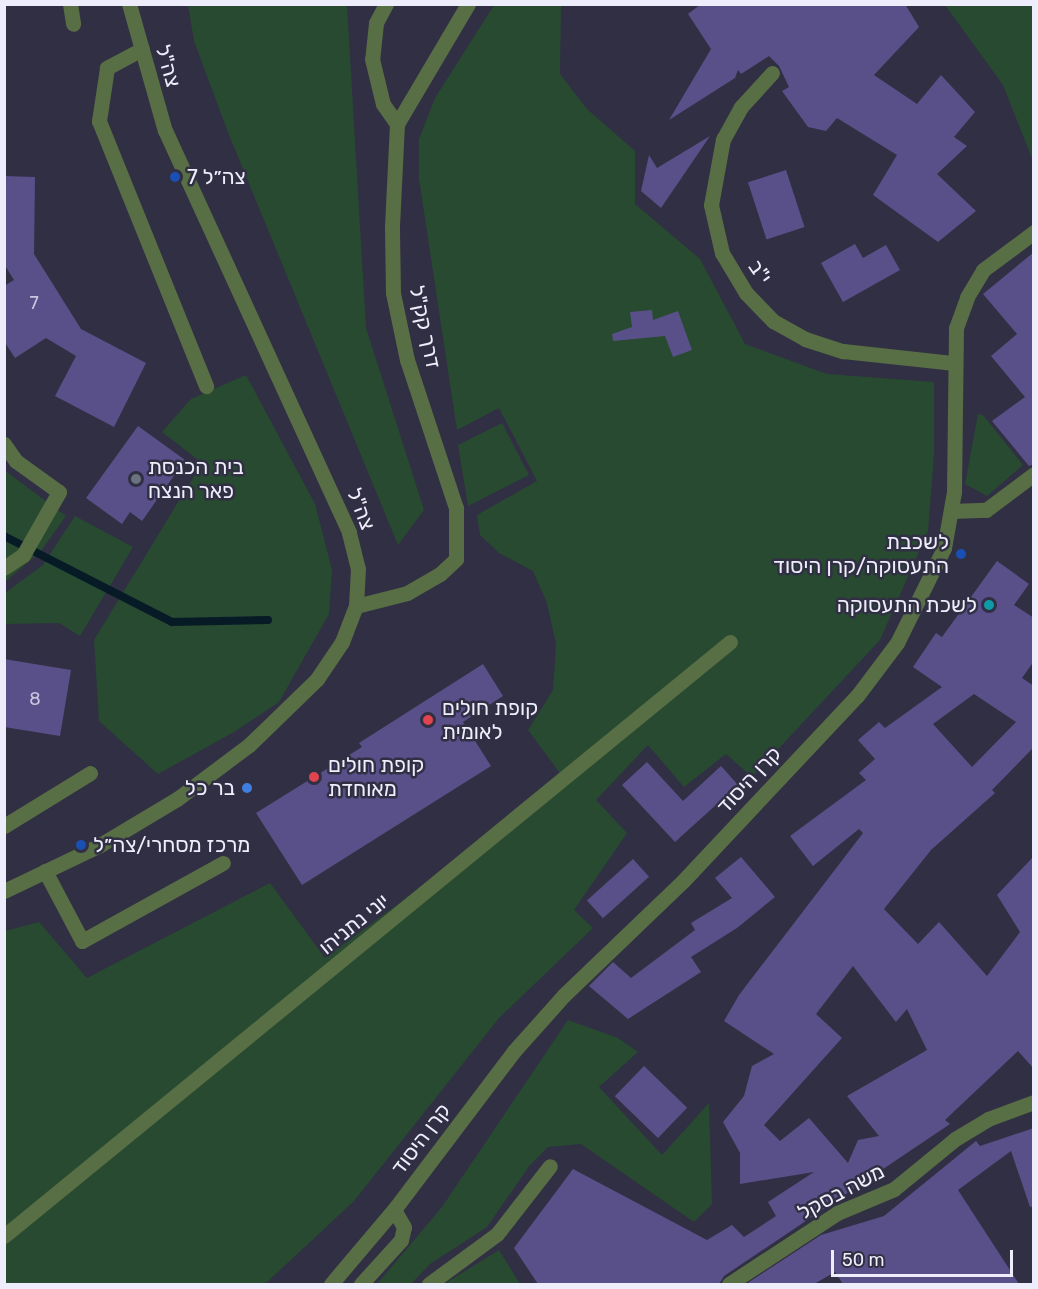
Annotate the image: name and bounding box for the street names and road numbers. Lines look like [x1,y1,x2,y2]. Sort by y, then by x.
street label: צה"ל [150,42,186,90]
street label: י"ב [743,255,777,289]
street label: דרך קק"ל [404,283,446,371]
street label: צה"ל [342,484,380,534]
street label: קרן היסוד [711,741,787,819]
street label: יוני נתניהו [314,888,394,960]
street label: קרן היסוד [386,1098,456,1180]
street label: משה בסקל [793,1159,889,1225]

